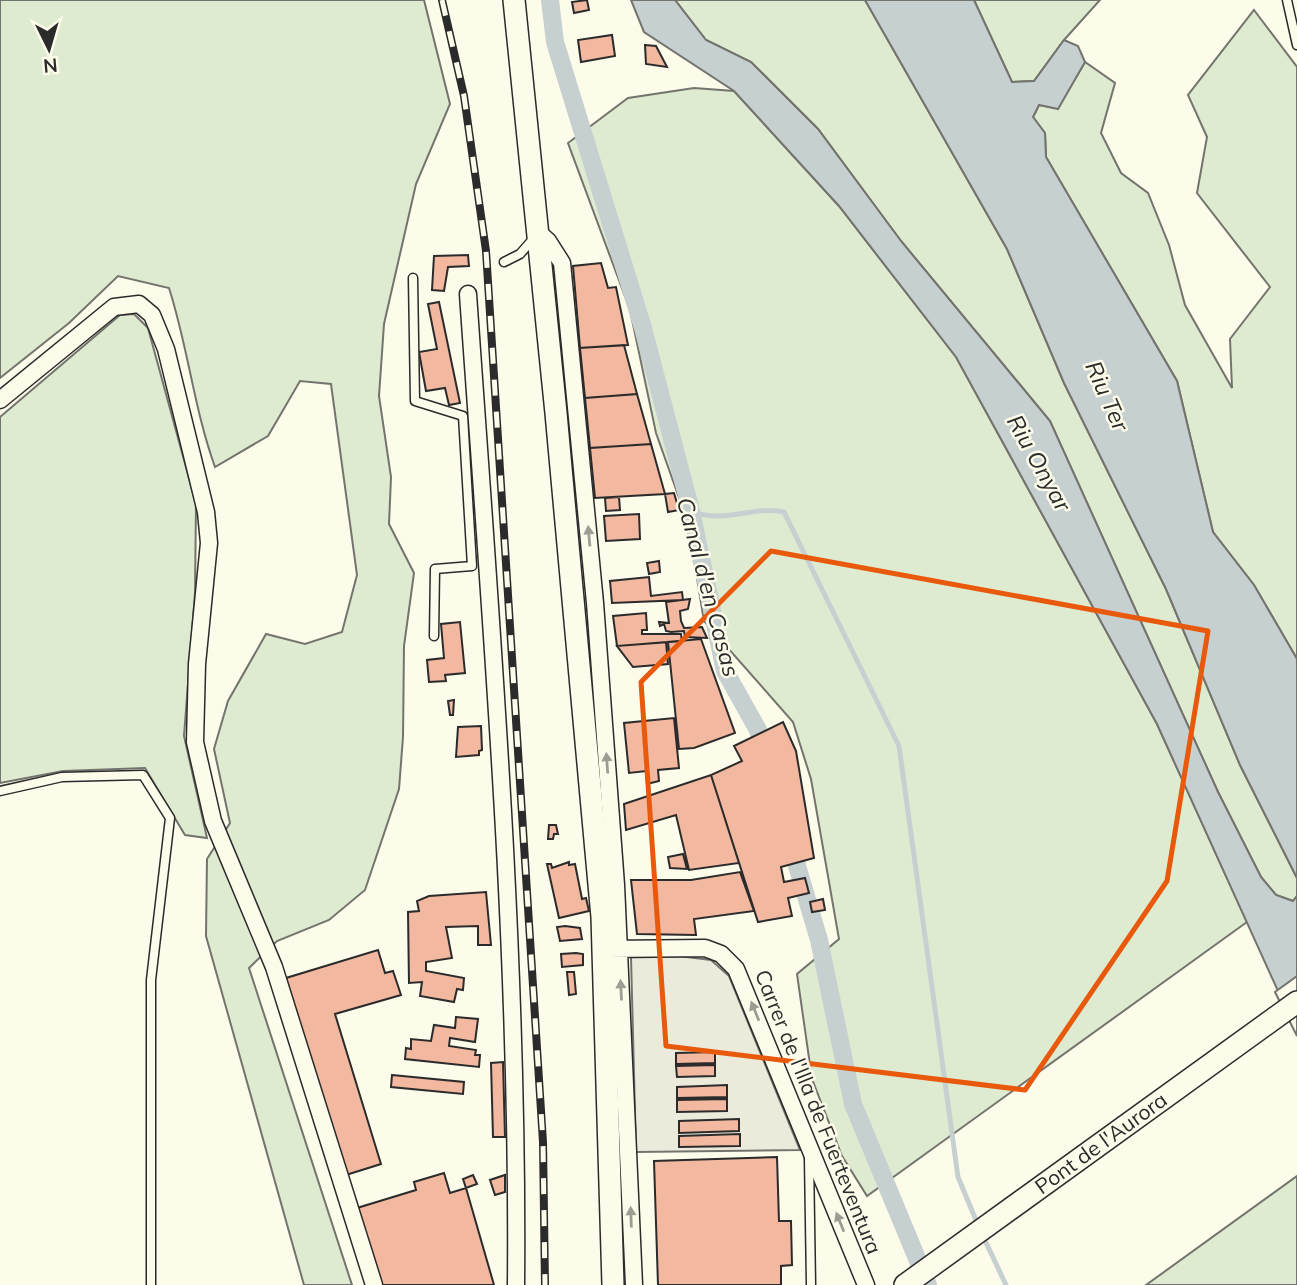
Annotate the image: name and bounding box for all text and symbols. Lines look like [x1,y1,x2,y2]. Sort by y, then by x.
north arrow [14,14,84,84]
text: N [42,53,59,79]
water label: Riu Ter [1079,356,1136,437]
water label: Riu Onyar [1001,409,1079,518]
water label: Canal d'en Casas [671,494,746,680]
one-way arrow [583,525,594,547]
one-way arrow [601,751,612,773]
street label: Carrer de l'Illa de Fuerteventura [750,966,888,1258]
one-way arrow [615,978,626,1000]
one-way arrow [749,1000,760,1021]
street label: Pont de l'Aurora [1029,1086,1172,1199]
one-way arrow [626,1206,637,1228]
one-way arrow [835,1211,846,1232]

